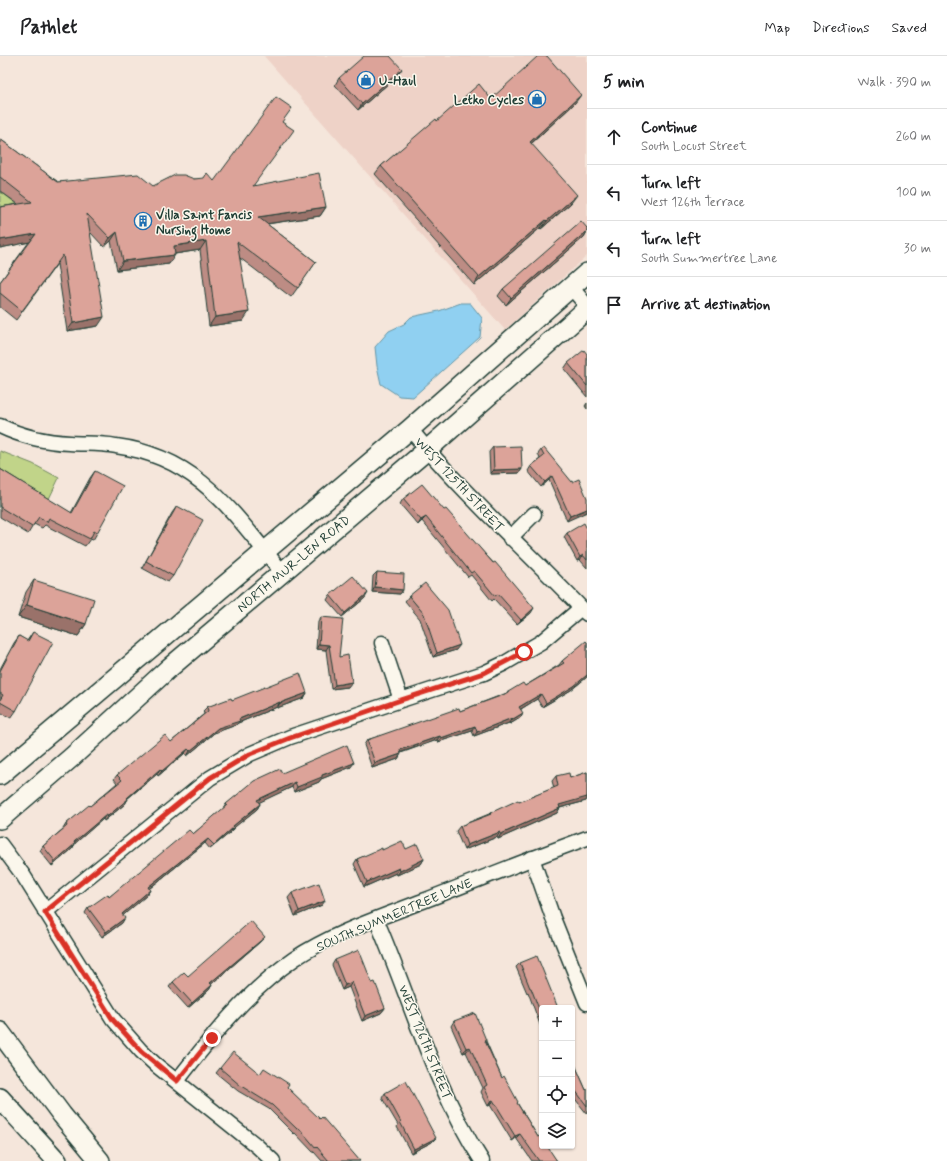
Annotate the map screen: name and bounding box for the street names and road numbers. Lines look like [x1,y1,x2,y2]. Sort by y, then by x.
street label: WEST 125TH STREET [411,434,507,536]
street label: NORTH MUR-LEN ROAD [234,512,354,616]
street label: SOUTH SUMMERTREE LANE [314,875,476,956]
street label: WEST 126TH STREET [394,983,455,1102]

